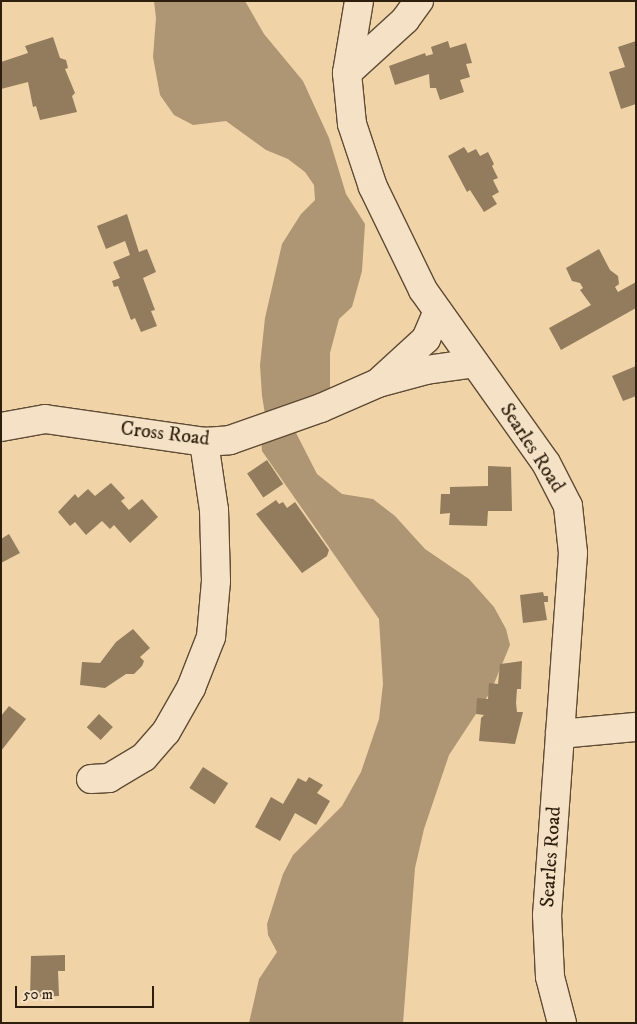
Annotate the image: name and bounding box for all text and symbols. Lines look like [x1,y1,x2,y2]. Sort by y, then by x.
street label: Searles Road [494,399,570,497]
street label: Cross Road [119,417,211,451]
street label: Searles Road [535,806,567,908]
scale bar [18,976,156,1008]
text: 50 m [23,985,53,1004]

